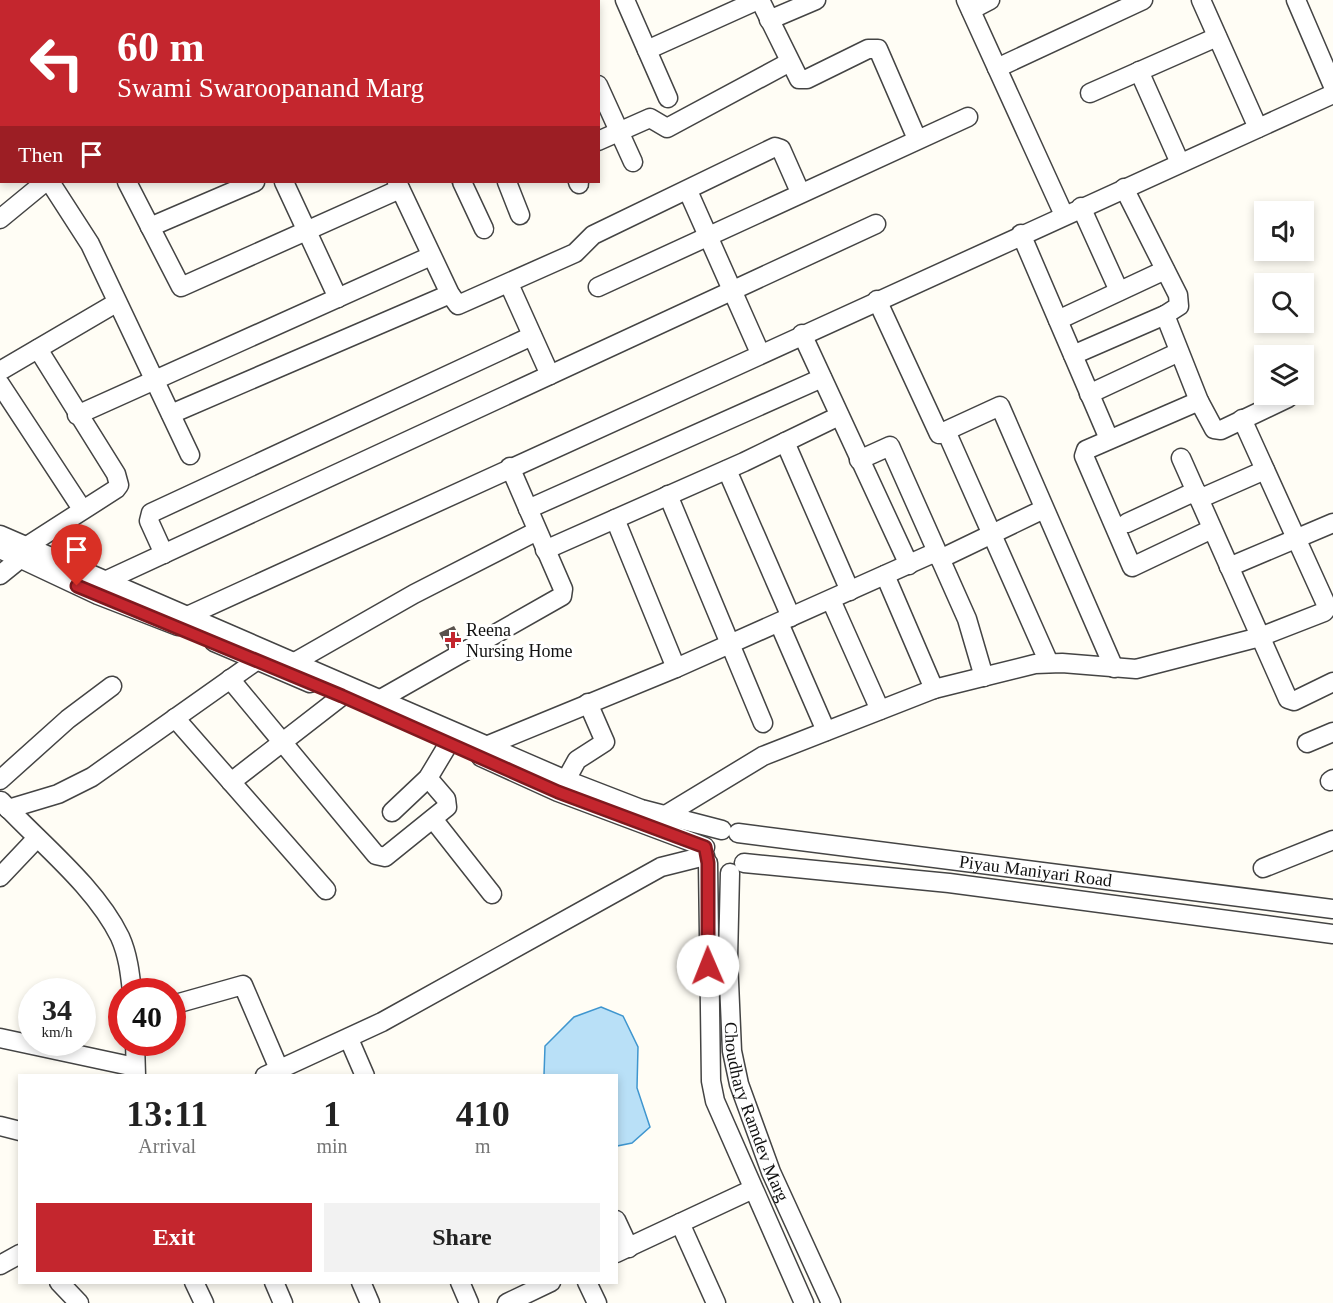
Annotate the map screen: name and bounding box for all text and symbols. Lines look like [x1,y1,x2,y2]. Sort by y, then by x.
icon: left [18,24,96,102]
text: 60 m [117,24,205,70]
text: Swami Swaroopanand Marg [117,73,424,103]
icon: arrive [75,138,108,171]
text: Then [18,142,63,167]
map controls [1254,201,1314,405]
button: sound [1254,201,1314,261]
button: search [1254,273,1314,333]
button: layers [1254,345,1314,405]
pin [51,524,102,586]
icon: arrive [60,533,93,566]
place label: Reena Nursing Home [466,620,573,661]
marker: Reena Nursing Home [444,631,462,649]
street label: Piyau Maniyari Road [958,851,1113,891]
position arrow [676,934,740,998]
speed limit sign: 40 [108,978,186,1056]
text: 34 [42,993,72,1026]
street label: Choudhary Ramdev Marg [721,1022,793,1205]
text: km/h [42,1024,72,1040]
text: 13:11 [126,1094,208,1134]
text: 1 [323,1094,341,1134]
text: 410 [456,1094,510,1134]
text: Arrival [138,1135,196,1157]
text: min [316,1135,348,1157]
text: m [475,1135,491,1157]
button: Exit [36,1203,312,1272]
button: Share [324,1203,600,1272]

